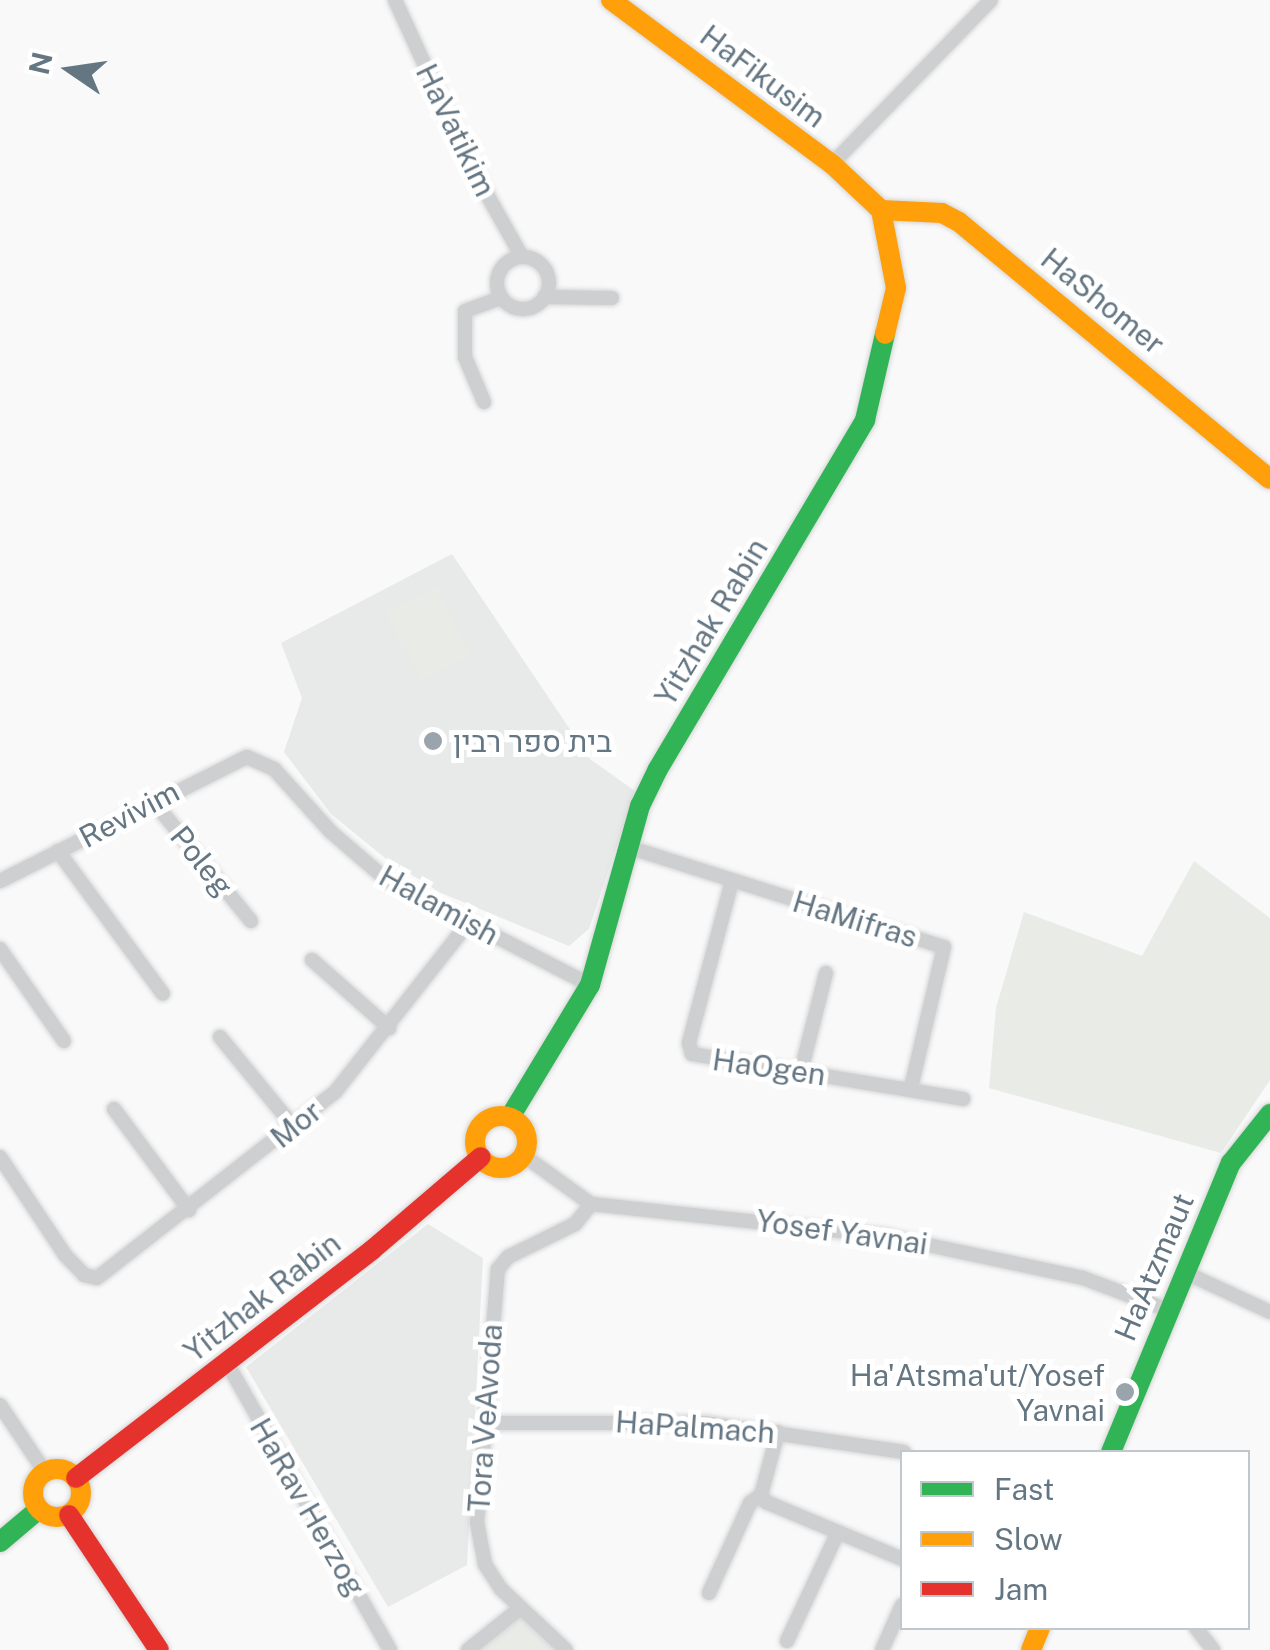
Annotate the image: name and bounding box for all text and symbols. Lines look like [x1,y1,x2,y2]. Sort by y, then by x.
street label: HaFikusim [693,17,833,135]
north arrow [20,20,120,120]
text: N [22,49,59,78]
street label: HaVatikim [409,58,503,202]
street label: HaShomer [1034,240,1172,362]
street label: Yitzhak Rabin [647,532,775,712]
place label: בית ספר רבין [453,723,612,759]
marker: בית ספר רבין [422,730,444,752]
street label: Revivim [73,773,185,855]
street label: Poleg [163,819,241,903]
street label: Halamish [373,858,505,952]
street label: HaMifras [788,883,922,955]
street label: HaOgen [710,1041,828,1093]
street label: Mor [263,1093,329,1155]
street label: HaAtzmaut [1107,1188,1201,1346]
street label: Yosef Yavnai [754,1202,930,1262]
street label: Yitzhak Rabin [177,1225,347,1369]
street label: Tora VeAvoda [460,1322,510,1514]
place label: Ha'Atsma'ut/Yosef Yavnai [850,1357,1105,1428]
marker: Ha'Atsma'ut/Yosef Yavnai [1114,1381,1136,1403]
street label: HaPalmach [614,1403,776,1451]
street label: HaRav Herzog [243,1412,373,1602]
legend [900,1450,1250,1630]
text: Fast [994,1471,1054,1507]
text: Slow [994,1521,1063,1557]
text: Jam [994,1571,1048,1607]

